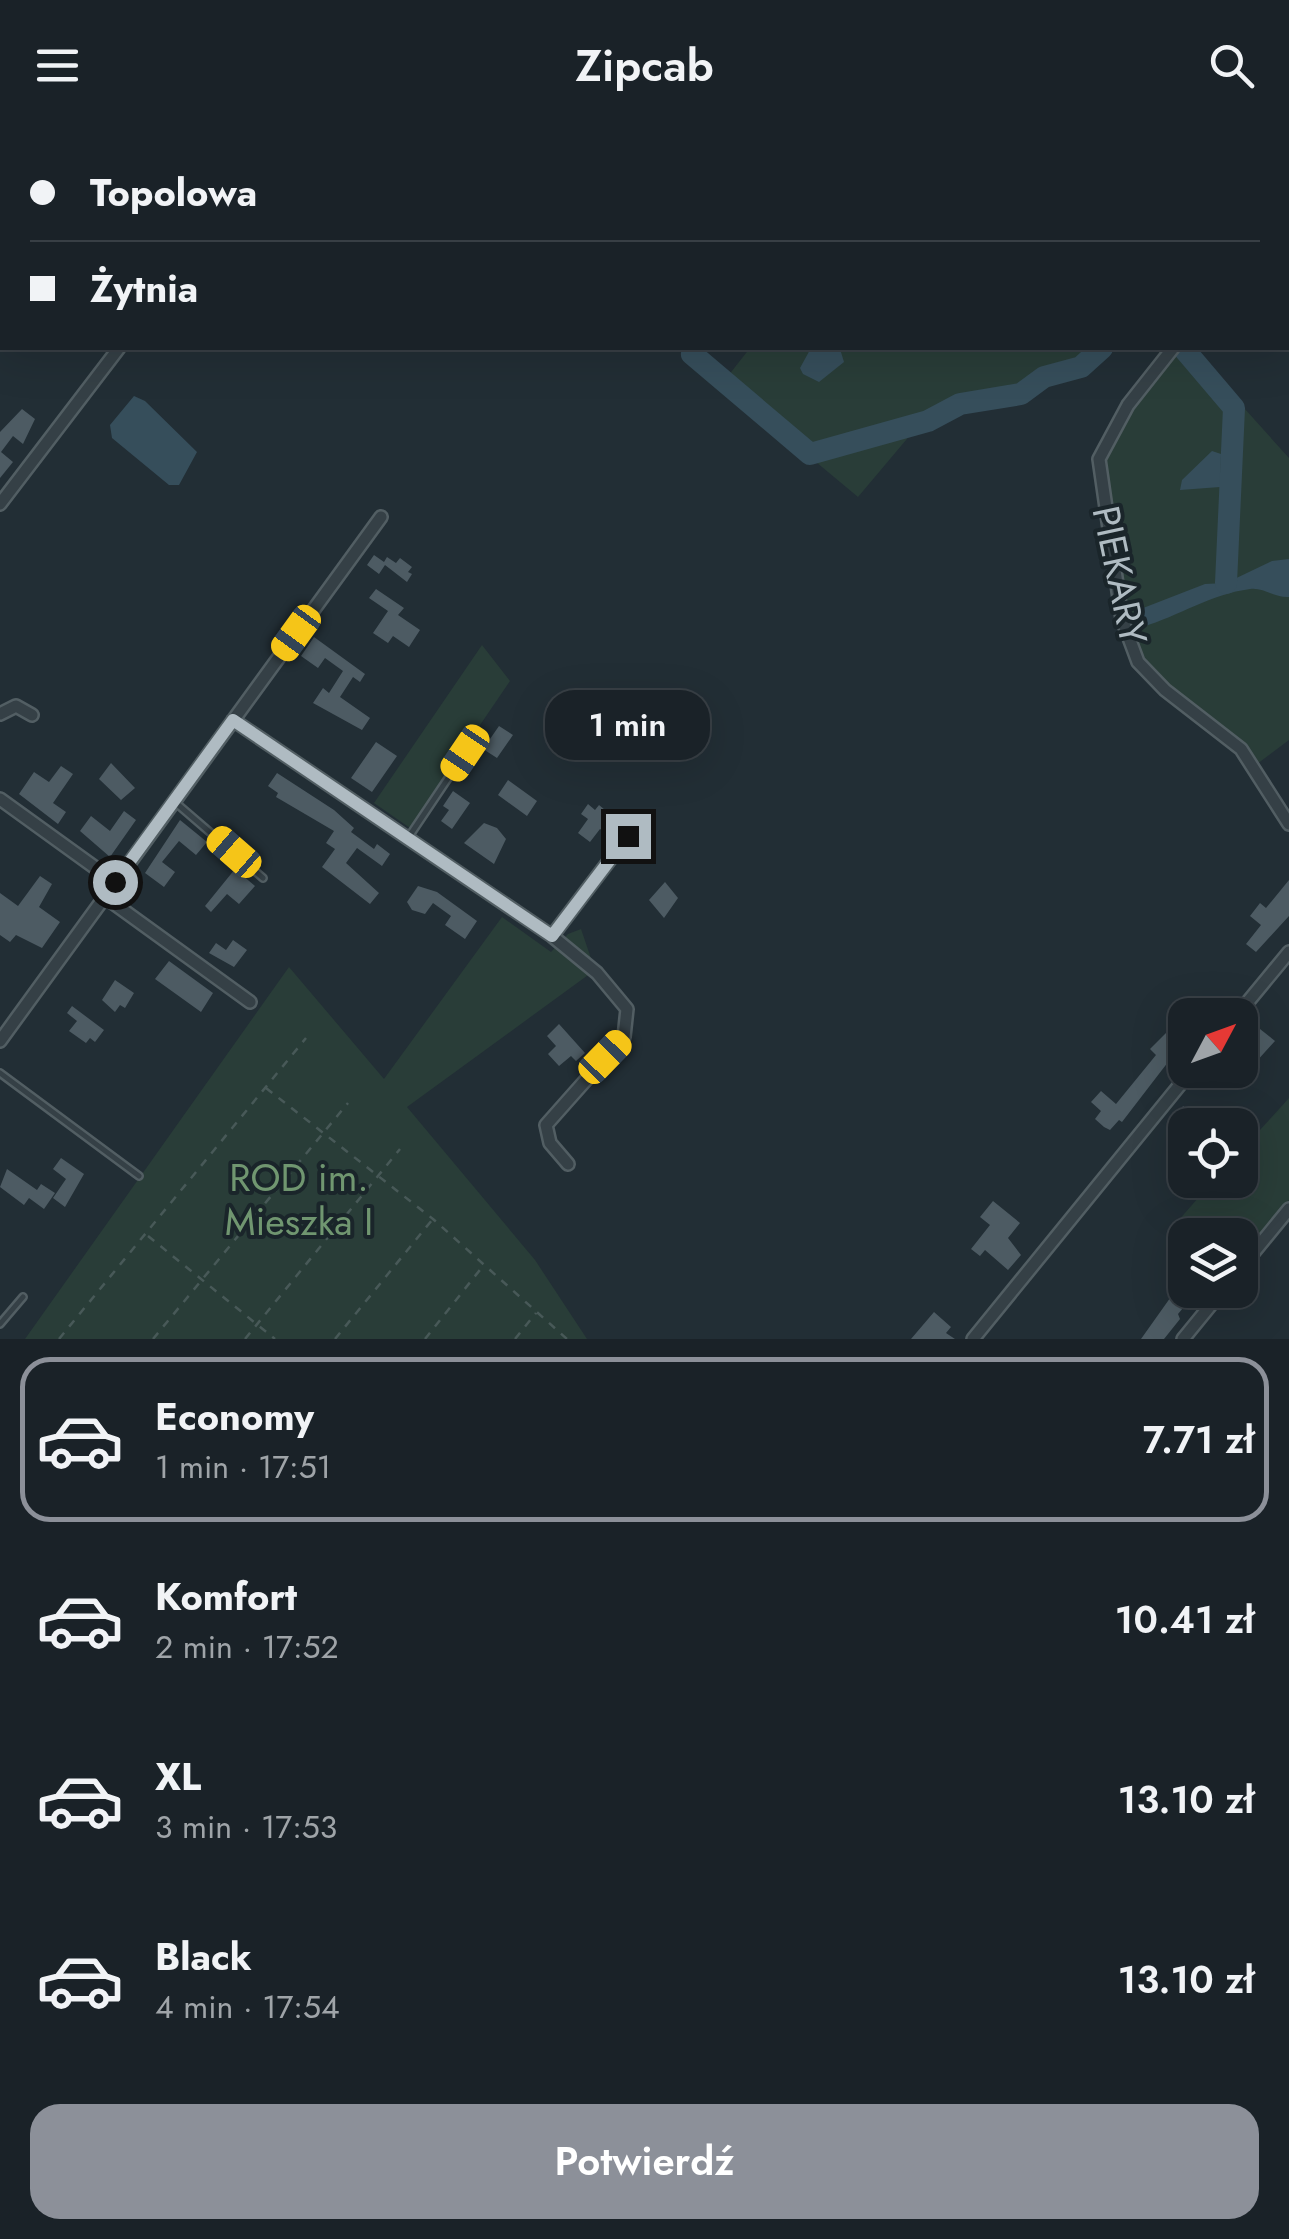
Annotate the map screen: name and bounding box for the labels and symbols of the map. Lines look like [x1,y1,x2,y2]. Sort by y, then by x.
street label: PIEKARY [1079,501,1162,650]
car [266,600,326,666]
callout: 1 min [546,691,710,761]
car [436,720,494,786]
route end [606,814,651,859]
car [202,821,266,883]
route start [93,860,138,905]
north arrow [1168,998,1258,1088]
car [573,1025,637,1089]
park label: ROD im. Mieszka I [225,1150,373,1249]

